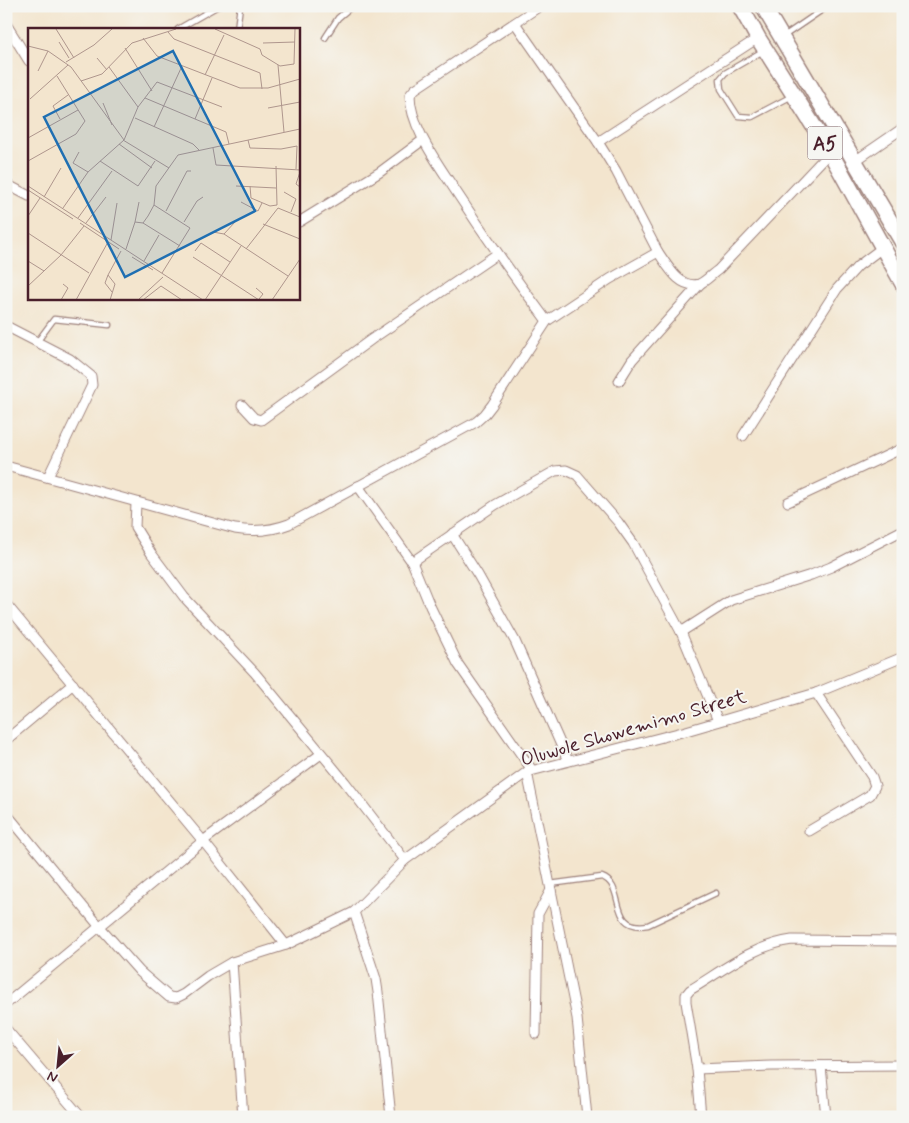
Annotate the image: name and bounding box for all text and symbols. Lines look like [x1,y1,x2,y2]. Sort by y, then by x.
inset map [28,28,300,300]
road number: A5 [808,126,842,160]
street label: Oluwole Showemimo Street [517,683,750,774]
north arrow [32,1040,82,1090]
text: N [44,1067,61,1087]

